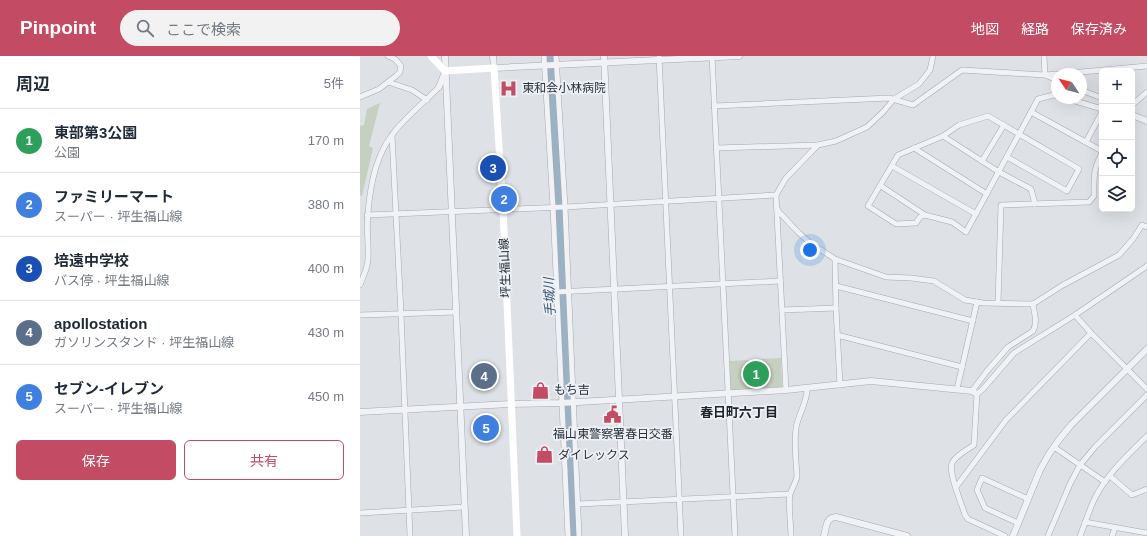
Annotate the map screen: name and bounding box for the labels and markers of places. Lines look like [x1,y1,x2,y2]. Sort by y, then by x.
hospital icon: 東和会小林病院 [499,78,519,98]
place label: 東和会小林病院 [522,81,606,95]
pin: 3 [480,153,506,183]
pin: 2 [491,184,517,214]
pin: 1 [743,359,769,389]
pin: 4 [471,361,497,391]
shop icon: もち吉 [531,380,551,400]
place label: もち吉 [554,383,590,397]
public building icon: 福山東警察署春日交番 [603,405,623,425]
pin: 5 [473,413,499,443]
place label: 福山東警察署春日交番 [553,427,673,441]
shop icon: ダイレックス [535,445,555,465]
place label: ダイレックス [558,448,630,462]

